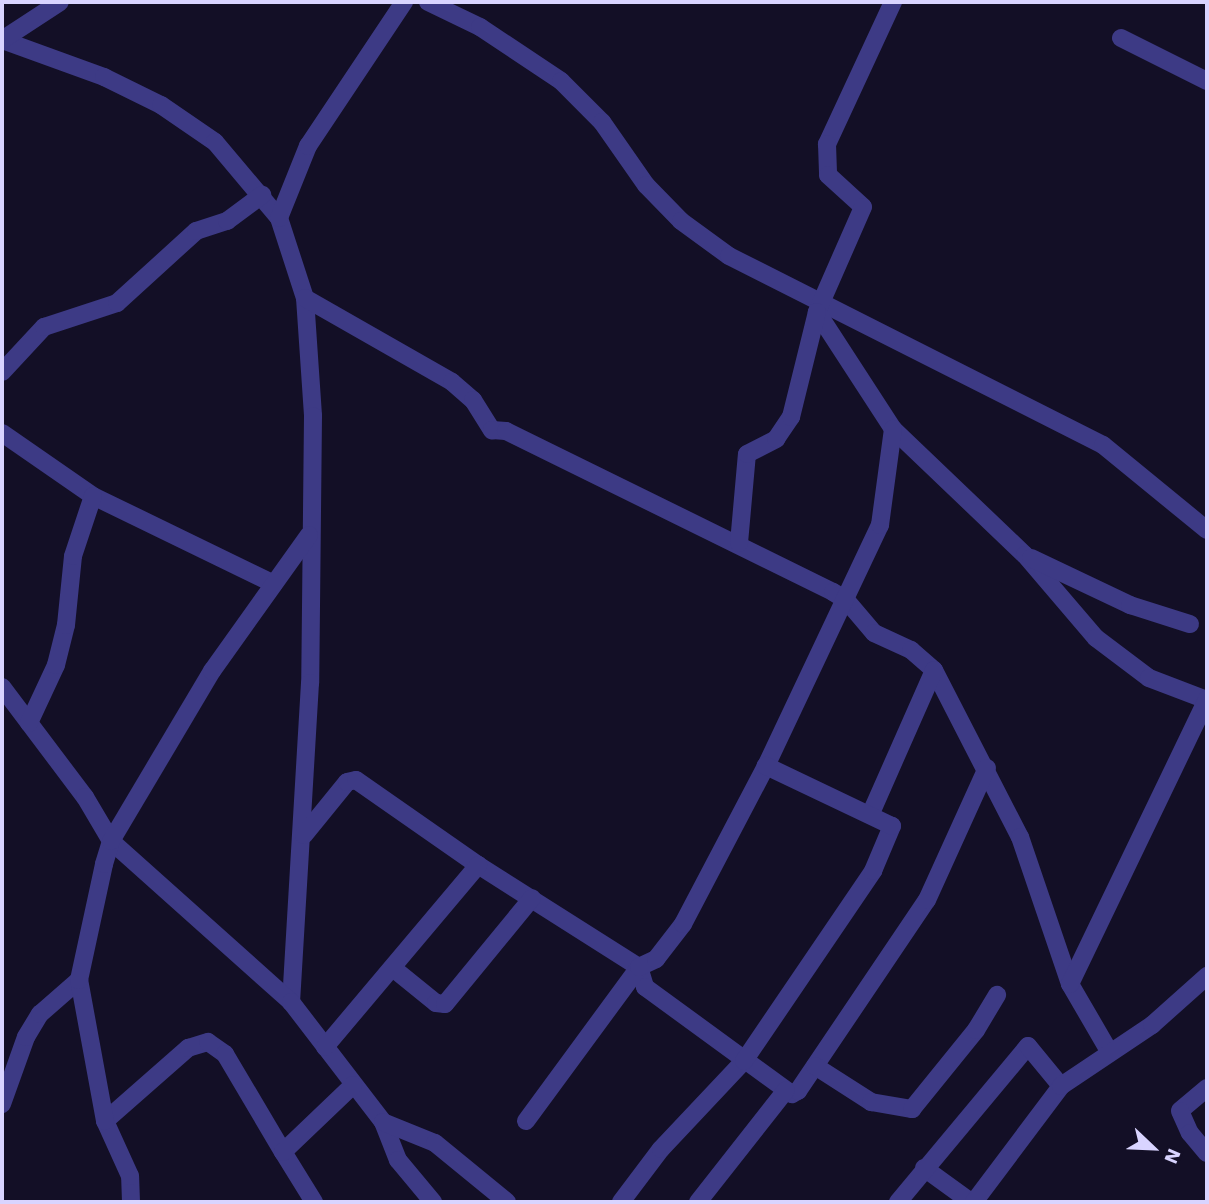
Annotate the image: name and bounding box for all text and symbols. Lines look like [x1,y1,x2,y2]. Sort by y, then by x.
north arrow [1118,1113,1188,1183]
text: N [1159,1145,1186,1167]

